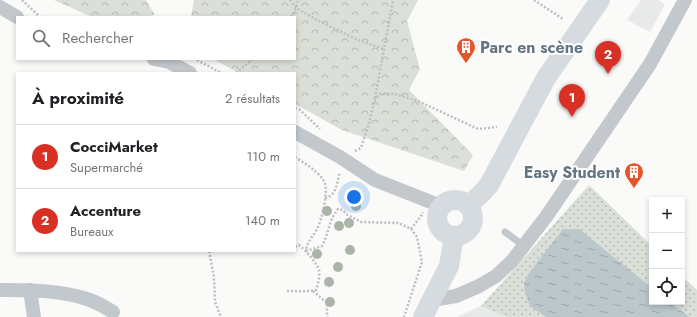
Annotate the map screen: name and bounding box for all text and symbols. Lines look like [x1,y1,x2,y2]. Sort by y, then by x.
search box [16,16,296,60]
icon: search [30,27,52,49]
text: Rechercher [62,27,134,49]
building icon: Parc en scène [455,36,477,64]
place label: Parc en scène [480,36,583,59]
pin: 2 [595,41,621,74]
pin: 1 [559,84,585,117]
text: À proximité [32,86,124,110]
text: 2 résultats [225,89,280,108]
text: CocciMarket [70,136,158,158]
text: 1 [42,147,48,166]
text: 110 m [246,147,280,166]
text: Supermarché [70,158,143,177]
place label: Easy Student [524,161,621,184]
building icon: Easy Student [623,161,645,189]
your location [344,187,364,207]
map controls [649,197,685,305]
button: + [649,197,685,233]
text: Accenture [70,200,141,222]
text: 2 [41,211,49,230]
text: 140 m [245,211,280,230]
text: Bureaux [70,222,114,241]
button: − [649,233,685,269]
button: locate [649,269,685,305]

